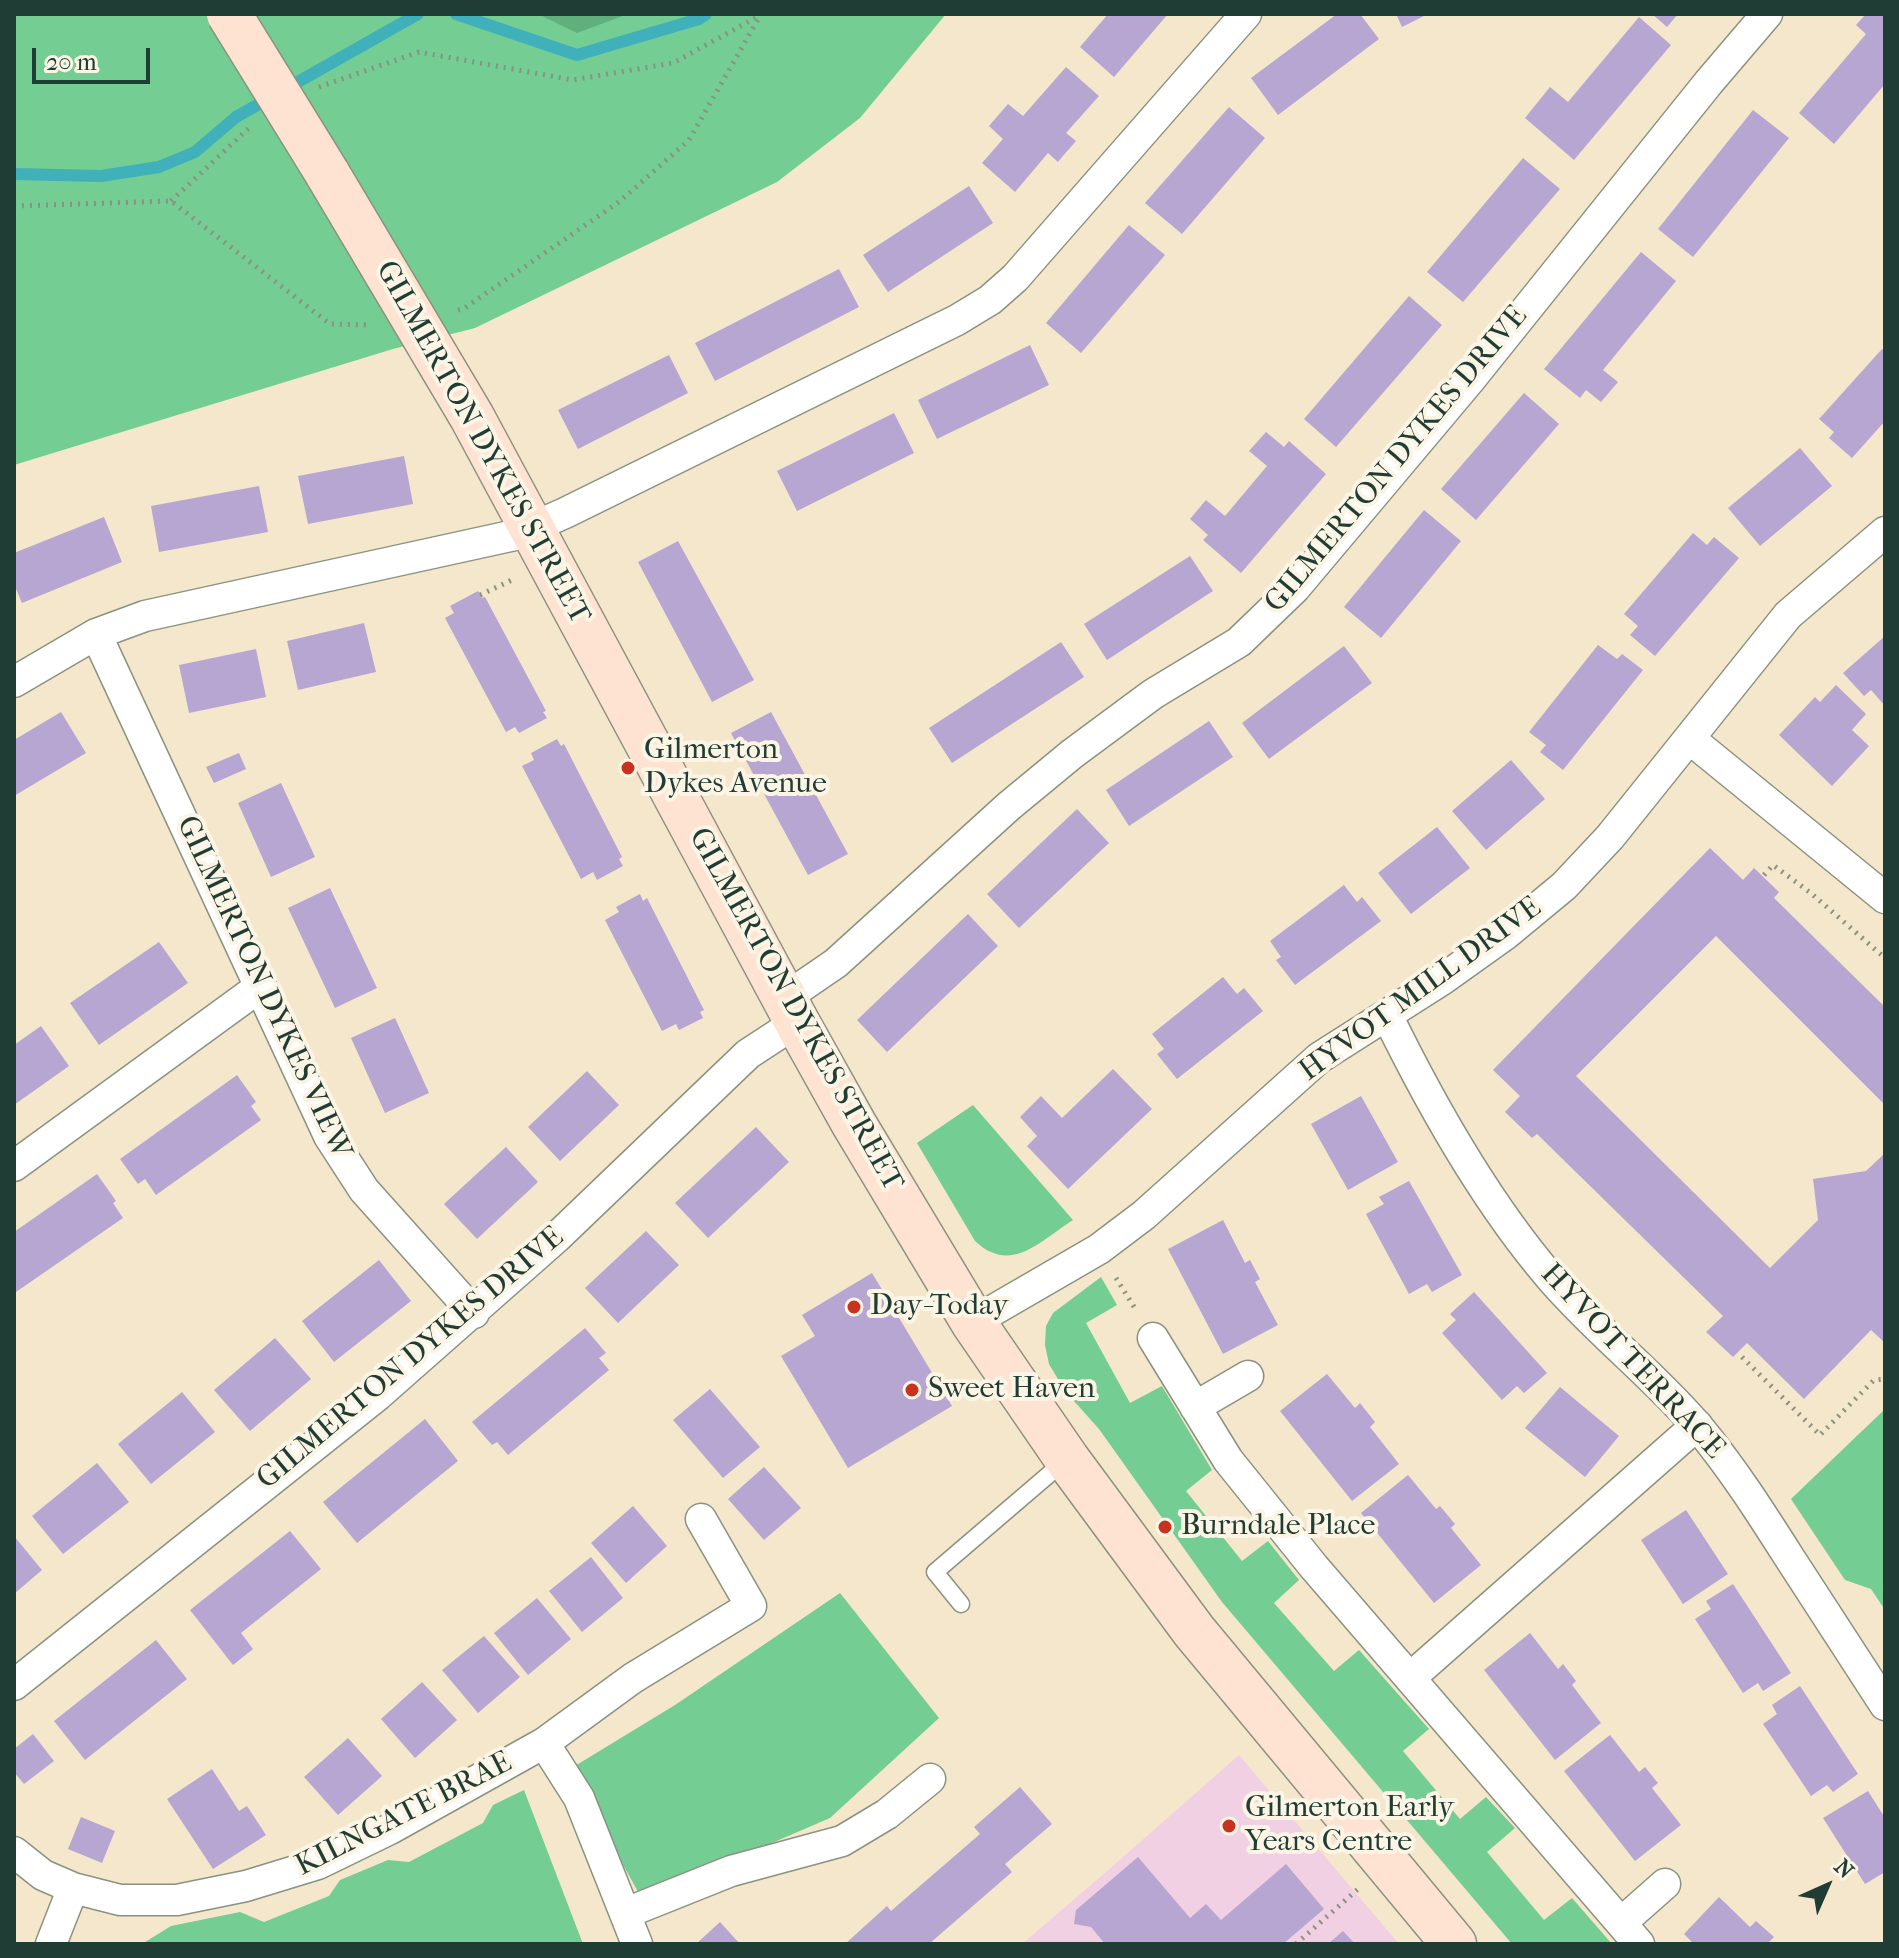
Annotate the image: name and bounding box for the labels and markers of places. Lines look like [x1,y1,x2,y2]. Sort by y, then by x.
place label: Gilmerton Dykes Avenue [644,733,827,804]
marker: Gilmerton Dykes Avenue [619,759,637,777]
place label: Day-Today [870,1289,1008,1325]
marker: Day-Today [845,1298,863,1316]
place label: Sweet Haven [928,1372,1095,1408]
marker: Sweet Haven [903,1381,921,1399]
place label: Burndale Place [1181,1509,1375,1545]
marker: Burndale Place [1156,1518,1174,1536]
place label: Gilmerton Early Years Centre [1245,1791,1454,1862]
marker: Gilmerton Early Years Centre [1220,1817,1238,1835]

